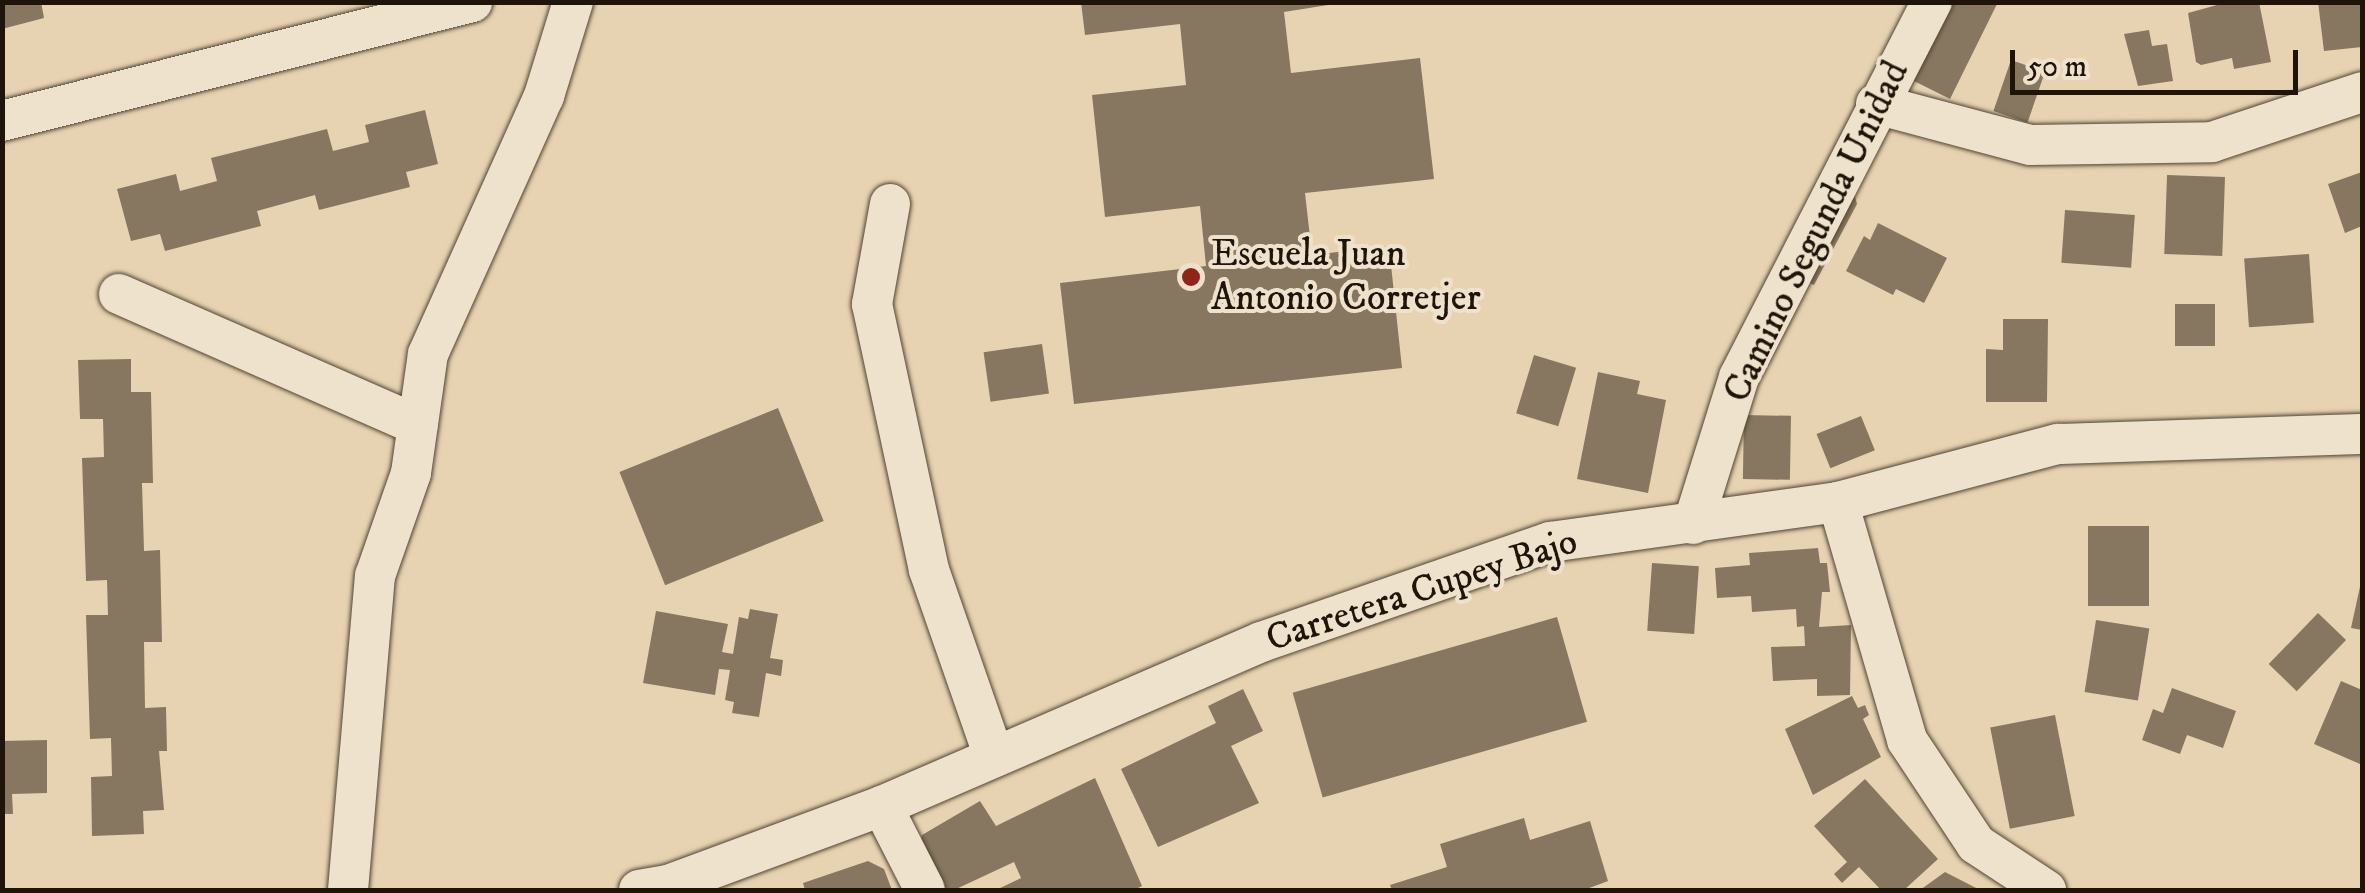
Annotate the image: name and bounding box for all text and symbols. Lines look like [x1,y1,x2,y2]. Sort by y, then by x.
scale bar [2015,30,2302,92]
text: 50 m [2027,49,2087,86]
street label: Camino Segunda Unidad [1715,54,1919,410]
place label: Escuela Juan Antonio Corretjer [1211,232,1481,322]
marker: Escuela Juan Antonio Corretjer [1180,266,1202,288]
street label: Carretera Cupey Bajo [1261,519,1583,663]

